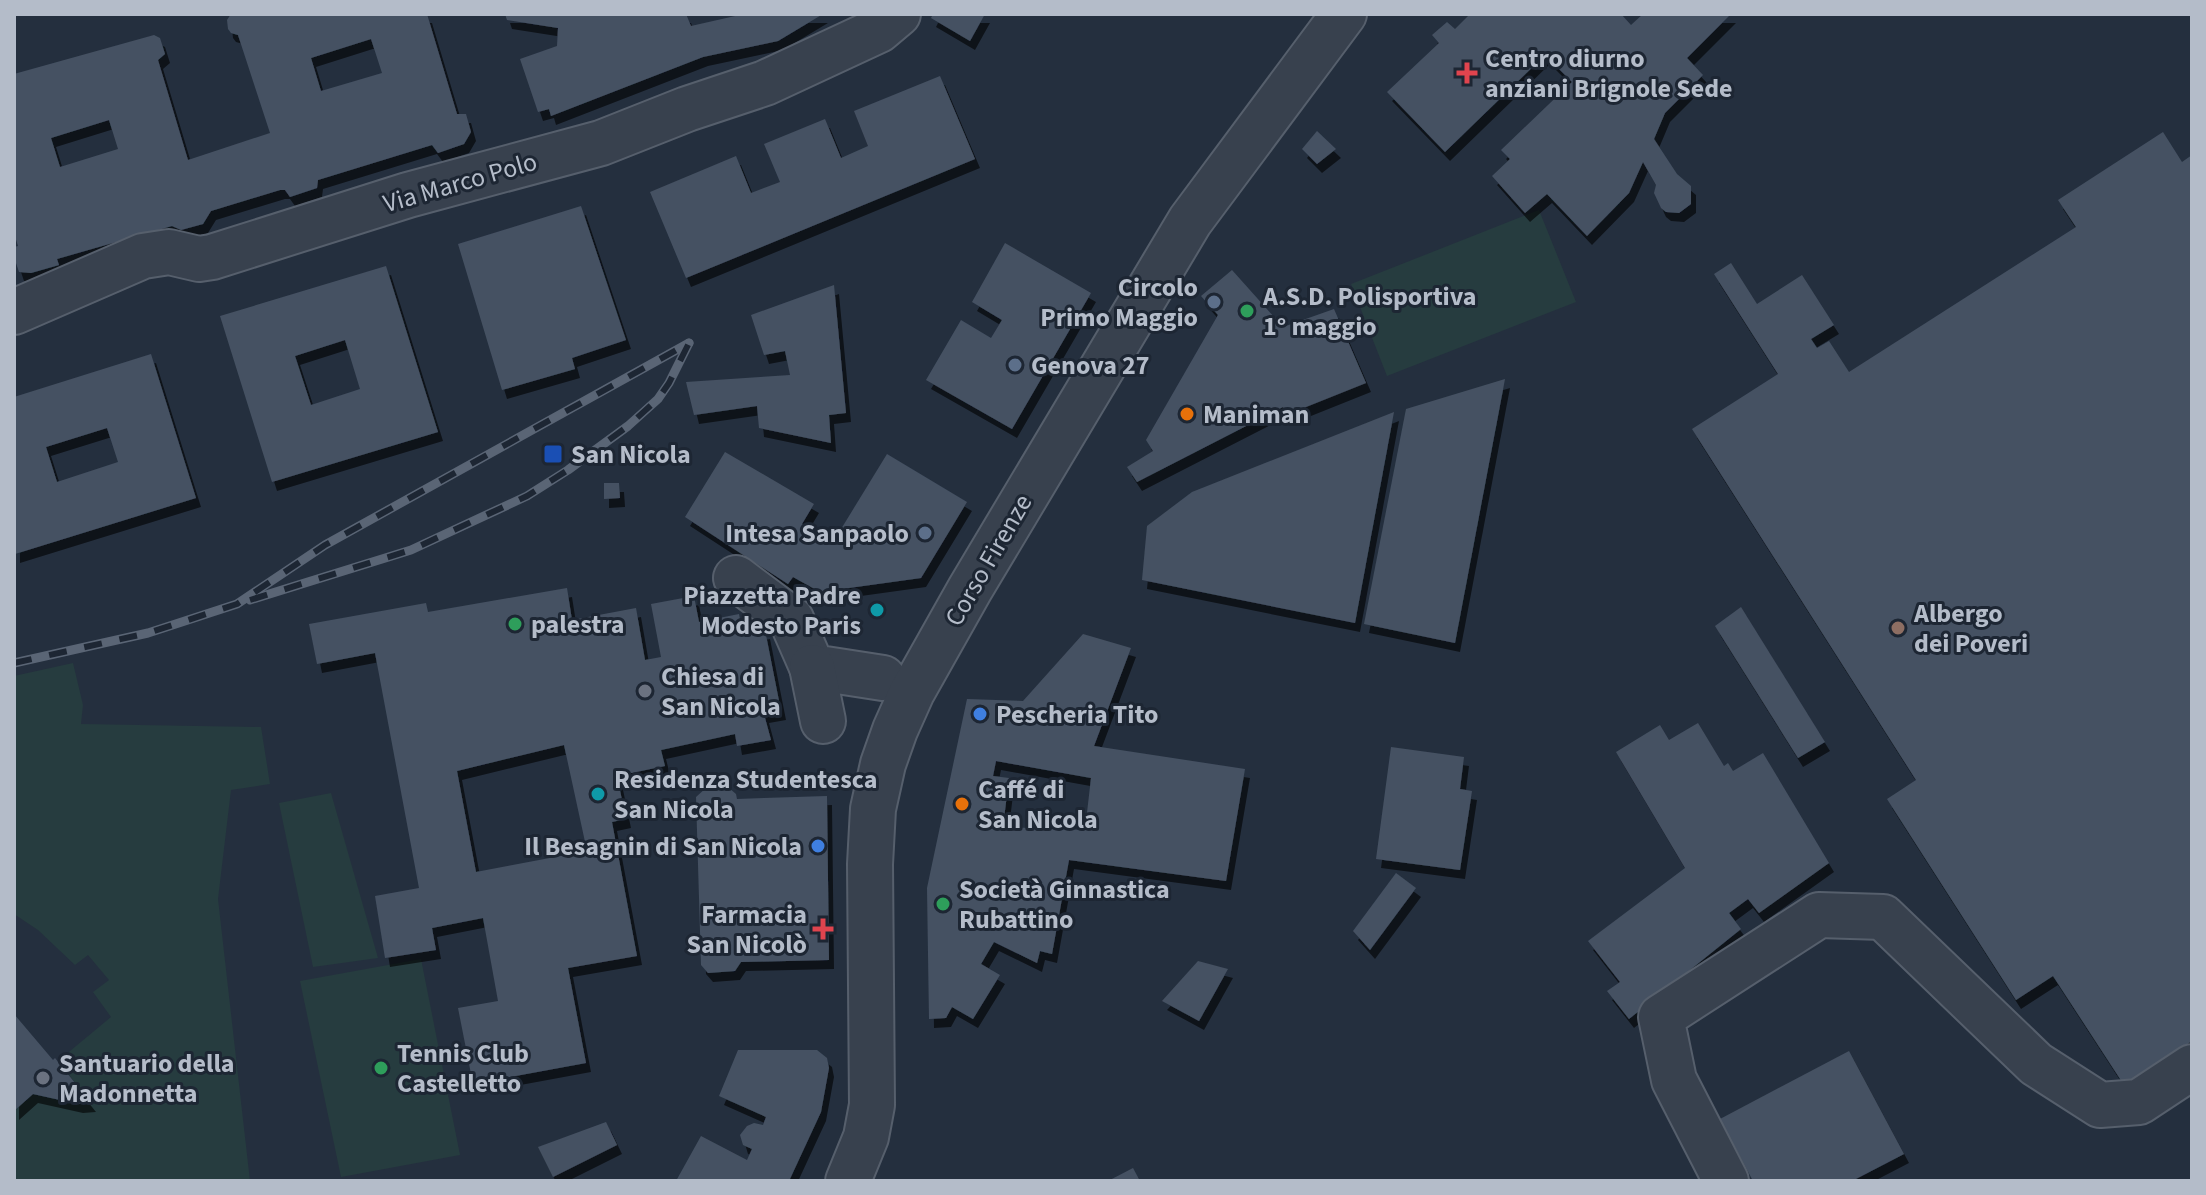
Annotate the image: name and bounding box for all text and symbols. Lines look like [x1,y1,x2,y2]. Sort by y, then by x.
place label: Centro diurno anziani Brignole Sede [1485,40,1733,107]
marker: Centro diurno anziani Brignole Sede [1456,62,1478,84]
street label: Via Marco Polo [379,143,541,222]
place label: Circolo Primo Maggio [1040,269,1198,336]
place label: A.S.D. Polisportiva 1° maggio [1262,278,1477,345]
marker: Circolo Primo Maggio [1205,293,1223,311]
marker: A.S.D. Polisportiva 1° maggio [1238,302,1256,320]
place label: Genova 27 [1031,347,1150,384]
marker: Genova 27 [1006,356,1024,374]
place label: Maniman [1203,396,1309,433]
marker: Maniman [1178,405,1196,423]
place label: San Nicola [571,436,691,473]
marker: San Nicola [542,443,564,465]
street label: Corso Firenze [936,487,1041,633]
place label: Intesa Sanpaolo [725,515,909,552]
marker: Intesa Sanpaolo [916,524,934,542]
place label: Piazzetta Padre Modesto Paris [683,577,861,644]
place label: Albergo dei Poveri [1913,595,2028,662]
marker: Piazzetta Padre Modesto Paris [868,601,886,619]
place label: palestra [531,606,625,643]
marker: palestra [506,615,524,633]
marker: Albergo dei Poveri [1889,619,1907,637]
place label: Chiesa di San Nicola [661,658,781,725]
marker: Chiesa di San Nicola [636,682,654,700]
place label: Pescheria Tito [996,696,1158,733]
marker: Pescheria Tito [971,705,989,723]
place label: Residenza Studentesca San Nicola [614,761,877,828]
place label: Caffé di San Nicola [978,771,1098,838]
marker: Residenza Studentesca San Nicola [589,785,607,803]
marker: Caffé di San Nicola [953,795,971,813]
place label: Il Besagnin di San Nicola [524,828,802,865]
marker: Il Besagnin di San Nicola [809,837,827,855]
place label: Società Ginnastica Rubattino [959,871,1170,938]
marker: Società Ginnastica Rubattino [934,895,952,913]
place label: Farmacia San Nicolò [687,896,807,963]
marker: Farmacia San Nicolò [814,920,832,938]
place label: Tennis Club Castelletto [397,1035,529,1102]
place label: Santuario della Madonnetta [59,1045,235,1112]
marker: Tennis Club Castelletto [372,1059,390,1077]
marker: Santuario della Madonnetta [34,1069,52,1087]

